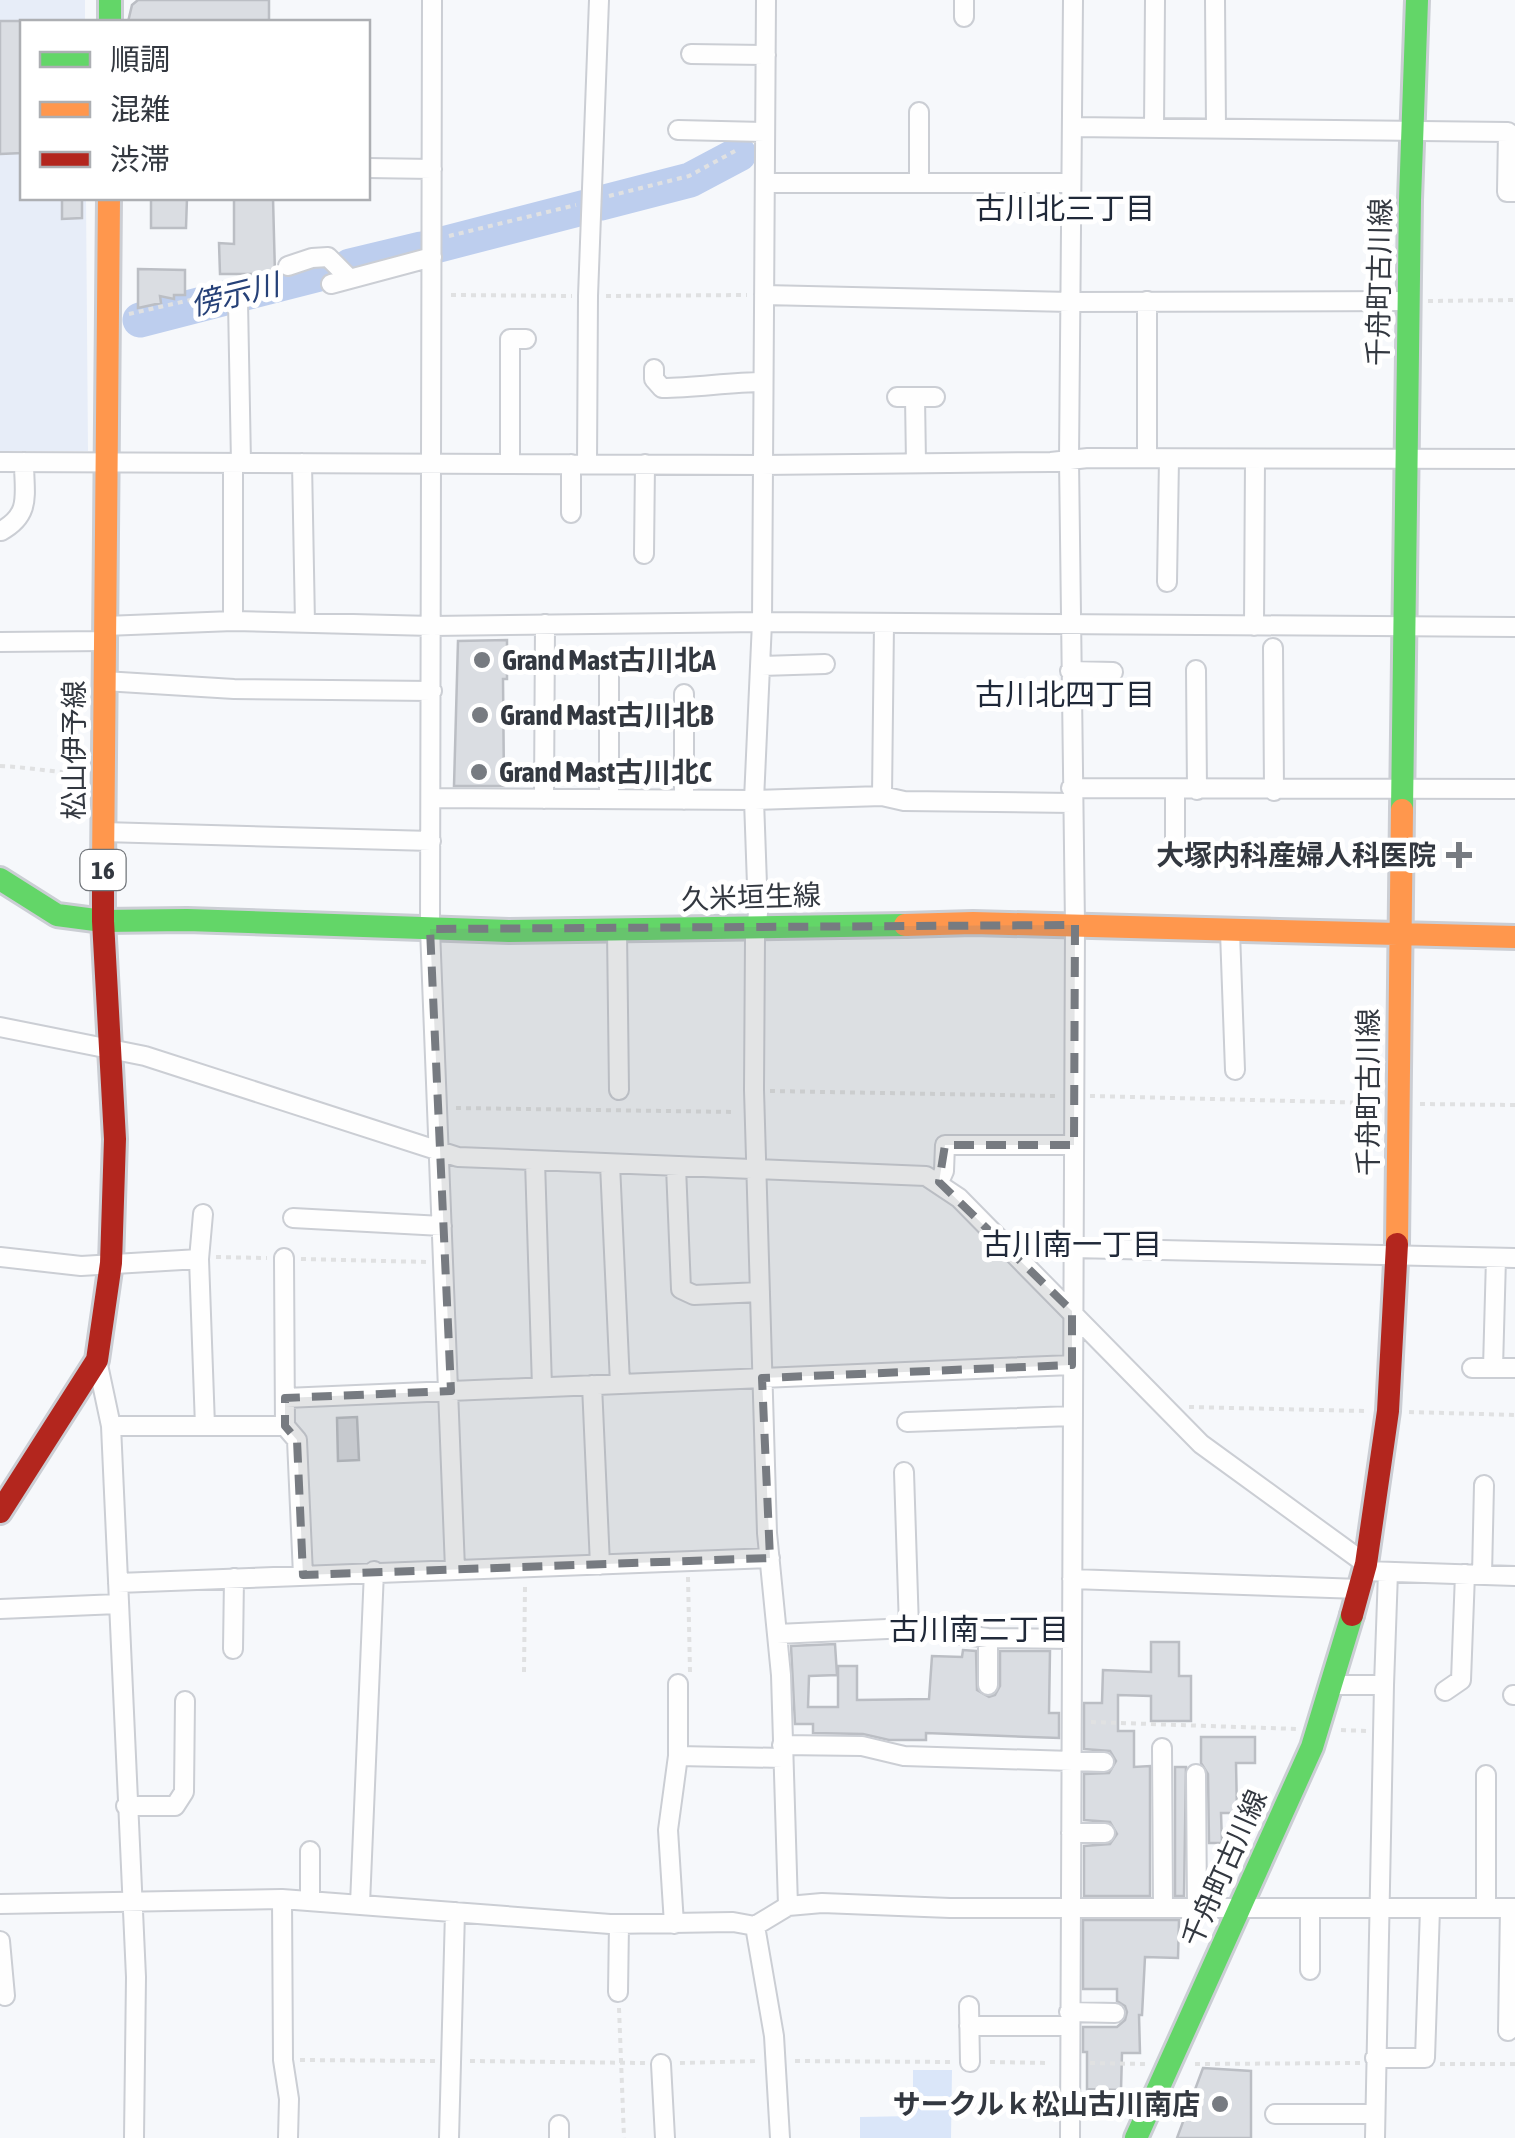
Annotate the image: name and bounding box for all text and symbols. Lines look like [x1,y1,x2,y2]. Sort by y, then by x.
legend [20,20,370,200]
text: 順調 [110,42,170,76]
text: 混雑 [110,92,170,126]
text: 渋滞 [110,142,170,176]
district label: 古川北三丁目 [975,191,1155,225]
street label: 千舟町古川線 [1362,198,1396,366]
water label: 傍示川 [187,266,285,321]
place label: Grand Mast古川北A [502,644,716,676]
marker: Grand Mast古川北A [471,649,493,671]
district label: 古川北四丁目 [975,677,1155,711]
street label: 松山伊予線 [58,680,90,820]
place label: Grand Mast古川北B [500,699,714,731]
marker: Grand Mast古川北B [469,704,491,726]
place label: Grand Mast古川北C [499,756,712,788]
marker: Grand Mast古川北C [468,761,490,783]
place label: 大塚内科産婦人科医院 [1156,839,1436,871]
marker: 大塚内科産婦人科医院 [1446,842,1472,868]
road number: 16 [80,850,126,890]
street label: 久米垣生線 [680,879,822,915]
street label: 千舟町古川線 [1352,1008,1384,1176]
district label: 古川南一丁目 [982,1227,1162,1261]
district label: 古川南二丁目 [889,1612,1069,1646]
street label: 千舟町古川線 [1175,1785,1273,1951]
place label: サークルｋ松山古川南店 [893,2088,1200,2120]
marker: サークルｋ松山古川南店 [1209,2093,1231,2115]

